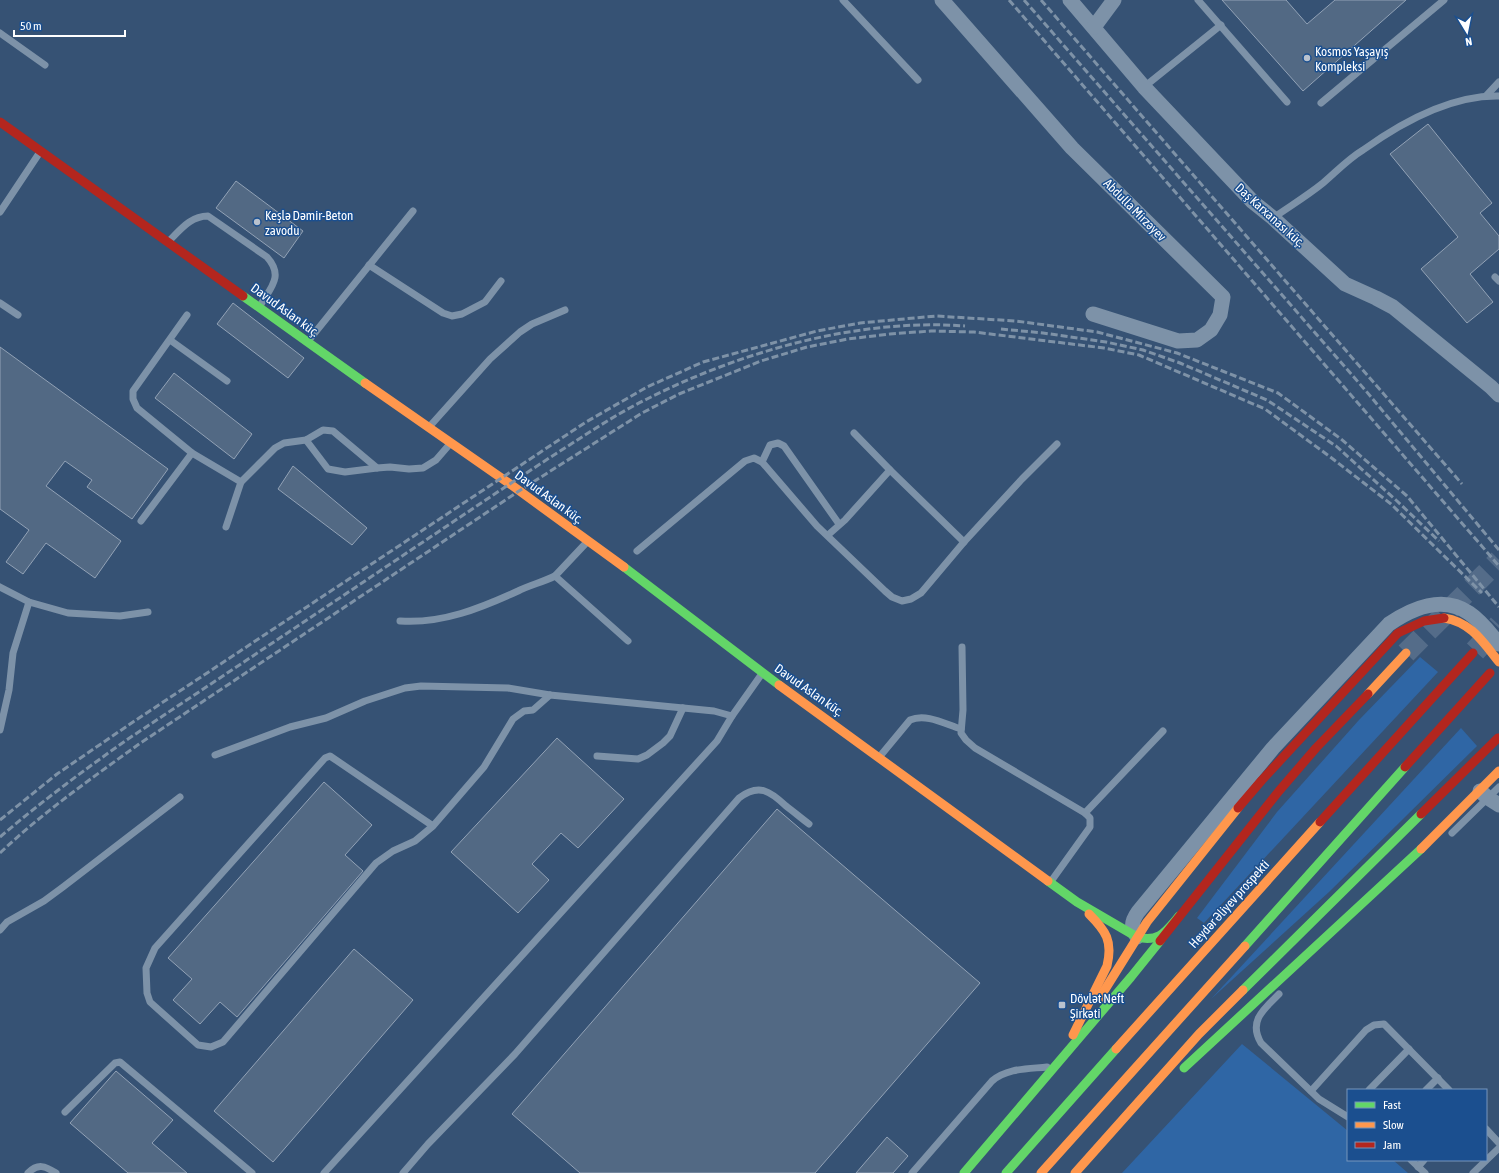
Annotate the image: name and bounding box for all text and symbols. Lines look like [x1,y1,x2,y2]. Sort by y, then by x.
scale bar [14,12,125,38]
north arrow [1447,12,1487,52]
text: 50 m [20,19,42,33]
text: N [1464,35,1473,48]
place label: Kosmos Yaşayış Kompleksi [1315,44,1389,74]
marker: Kosmos Yaşayış Kompleksi [1302,53,1312,63]
street label: Abdulla Mirzəyev [1101,176,1170,245]
street label: Daş Karxanası küç. [1232,180,1308,250]
place label: Keşlə Dəmir-Beton zavodu [265,208,353,238]
marker: Keşlə Dəmir-Beton zavodu [252,217,262,227]
street label: Davud Aslan küç. [248,280,322,340]
street label: Davud Aslan küç. [512,467,586,527]
street label: Davud Aslan küç. [772,661,846,719]
street label: Heydər Əliyev prospekti [1186,857,1272,951]
place label: Dövlət Neft Şirkəti [1070,991,1125,1021]
marker: Dövlət Neft Şirkəti [1057,1000,1067,1010]
legend [1347,1089,1487,1161]
text: Fast [1383,1098,1401,1112]
text: Slow [1383,1118,1404,1132]
text: Jam [1383,1138,1401,1152]

